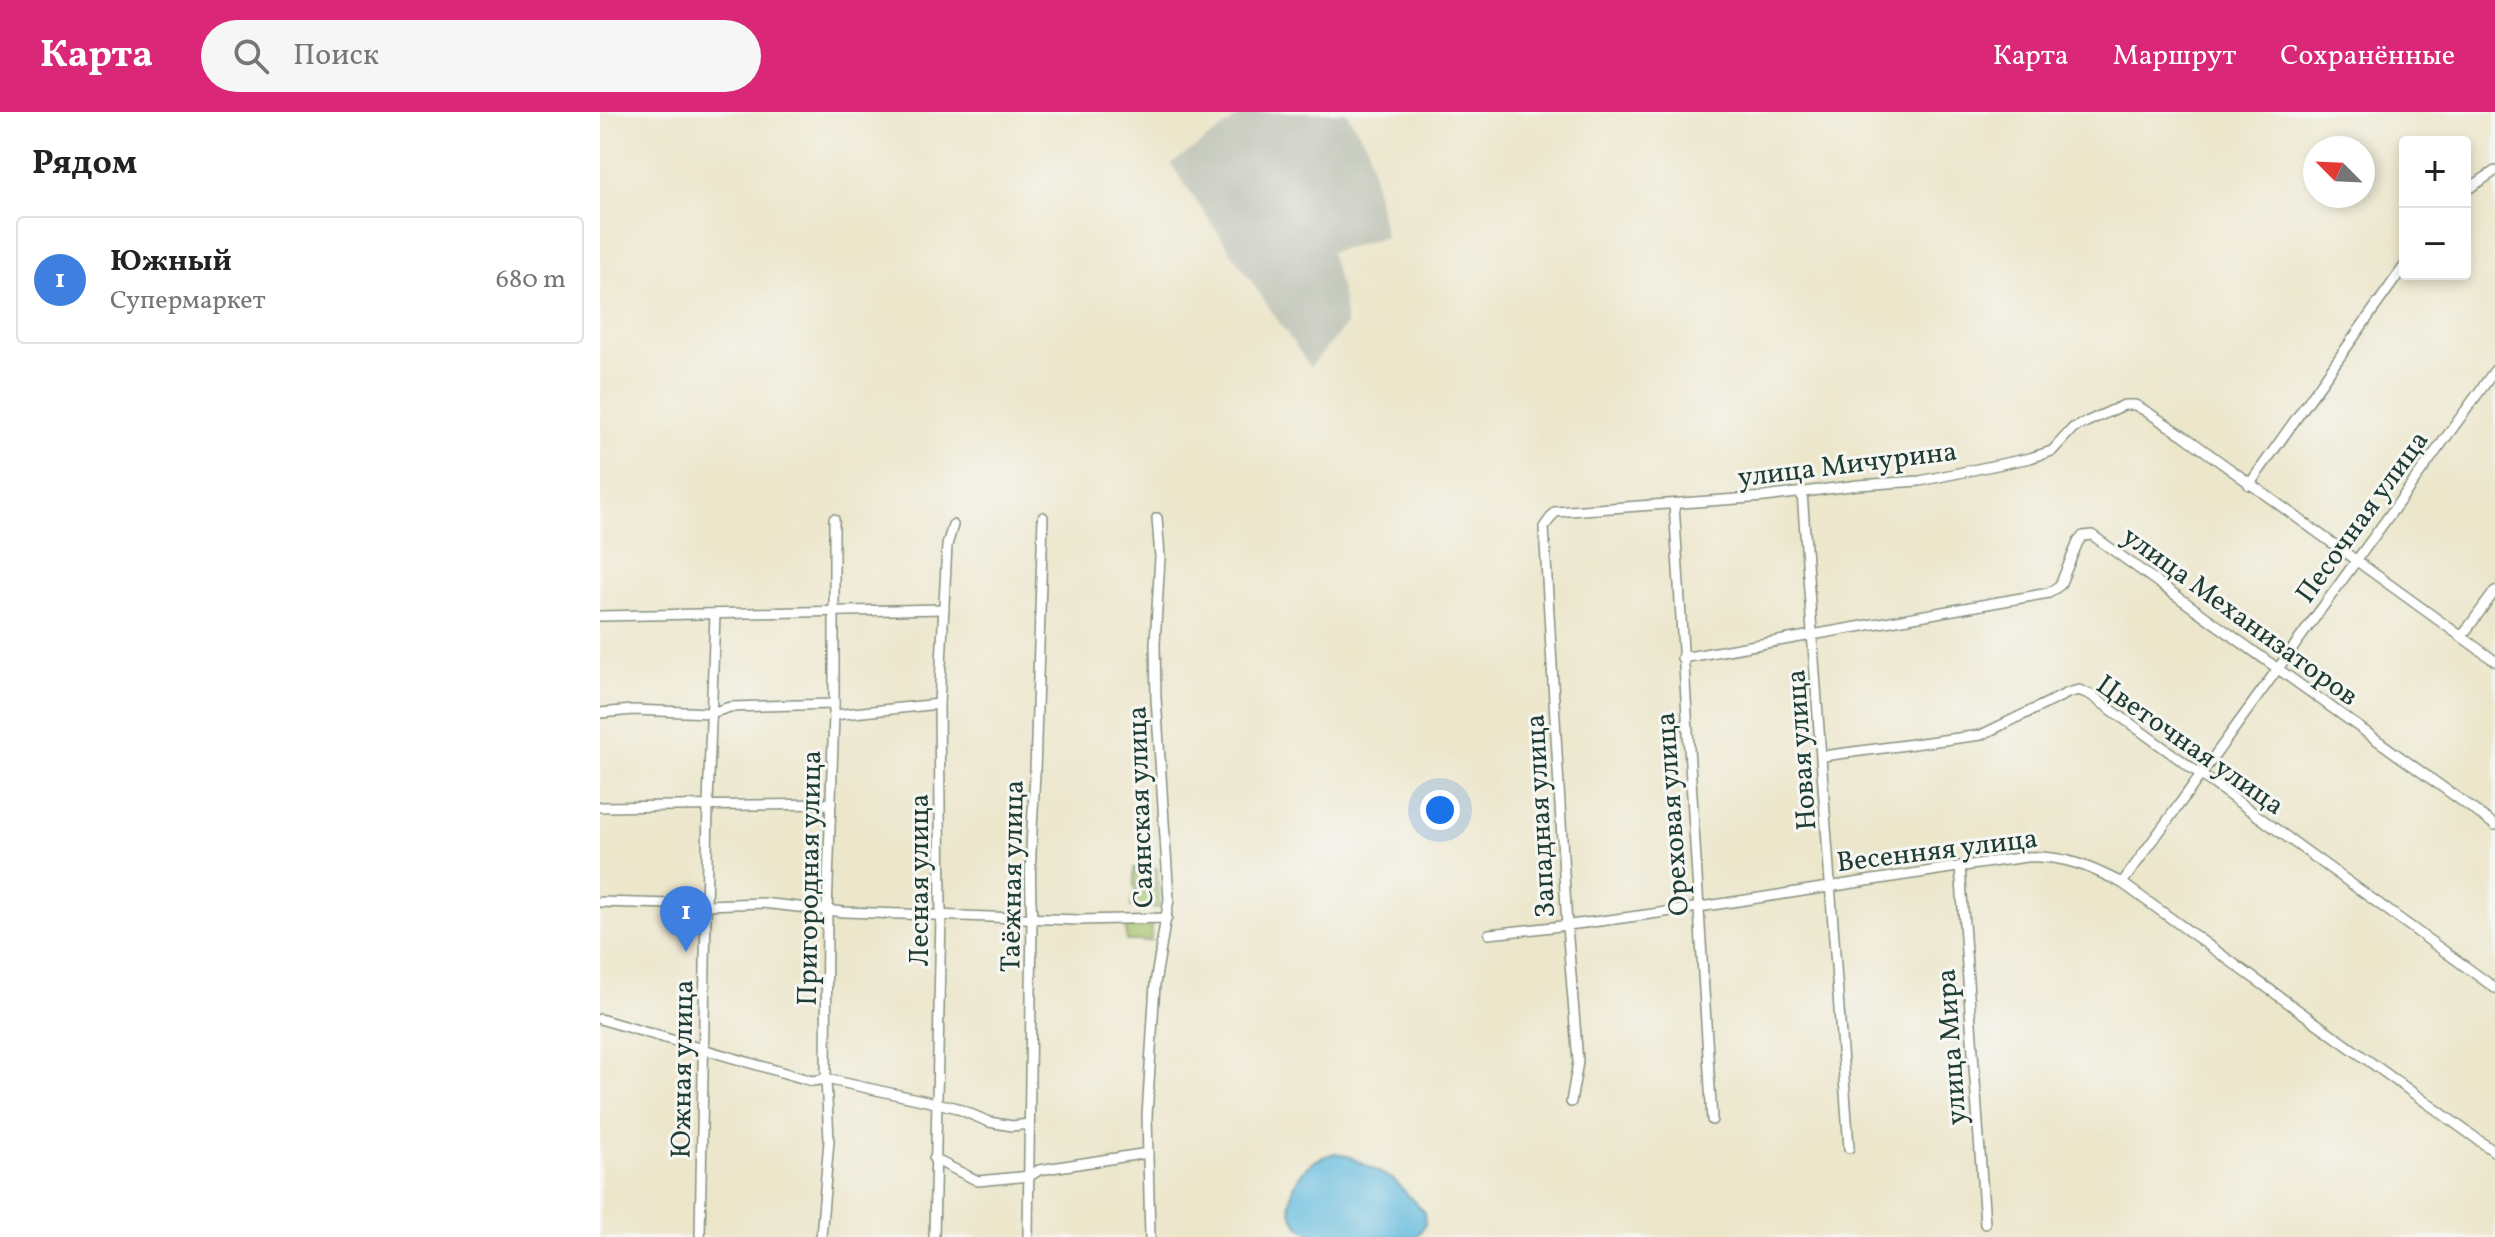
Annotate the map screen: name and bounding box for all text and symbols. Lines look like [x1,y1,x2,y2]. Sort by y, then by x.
search box [201,20,761,92]
text: Карта [40,30,153,83]
icon: search [229,34,273,78]
text: Поиск [293,35,379,77]
text: Карта [1993,37,2069,76]
text: Маршрут [2113,37,2236,76]
text: Сохранённые [2280,37,2455,76]
north arrow [2303,136,2375,208]
map controls [2399,136,2471,280]
button: + [2399,136,2471,208]
text: Рядом [32,141,137,188]
button: − [2399,208,2471,280]
text: Южный [110,241,232,283]
text: 1 [55,262,65,298]
text: 680 m [496,262,566,298]
text: Супермаркет [110,283,266,319]
street label: Песочная улица [2287,423,2439,612]
street label: улица Мичурина [1735,433,1959,498]
street label: улица Механизаторов [2113,518,2366,716]
street label: Цветочная улица [2088,666,2292,826]
street label: Новая улица [1777,668,1828,832]
street label: Саянская улица [1118,705,1165,909]
street label: Ореховая улица [1647,711,1700,917]
street label: Западная улица [1517,713,1566,919]
street label: Пригородная улица [789,750,832,1006]
street label: Таёжная улица [992,779,1035,973]
your location [1420,790,1460,830]
street label: Лесная улица [901,793,940,967]
street label: Весенняя улица [1834,820,2040,883]
pin: 1 [660,886,712,952]
street label: улица Мира [1928,967,1977,1126]
street label: Южная улица [662,979,705,1159]

